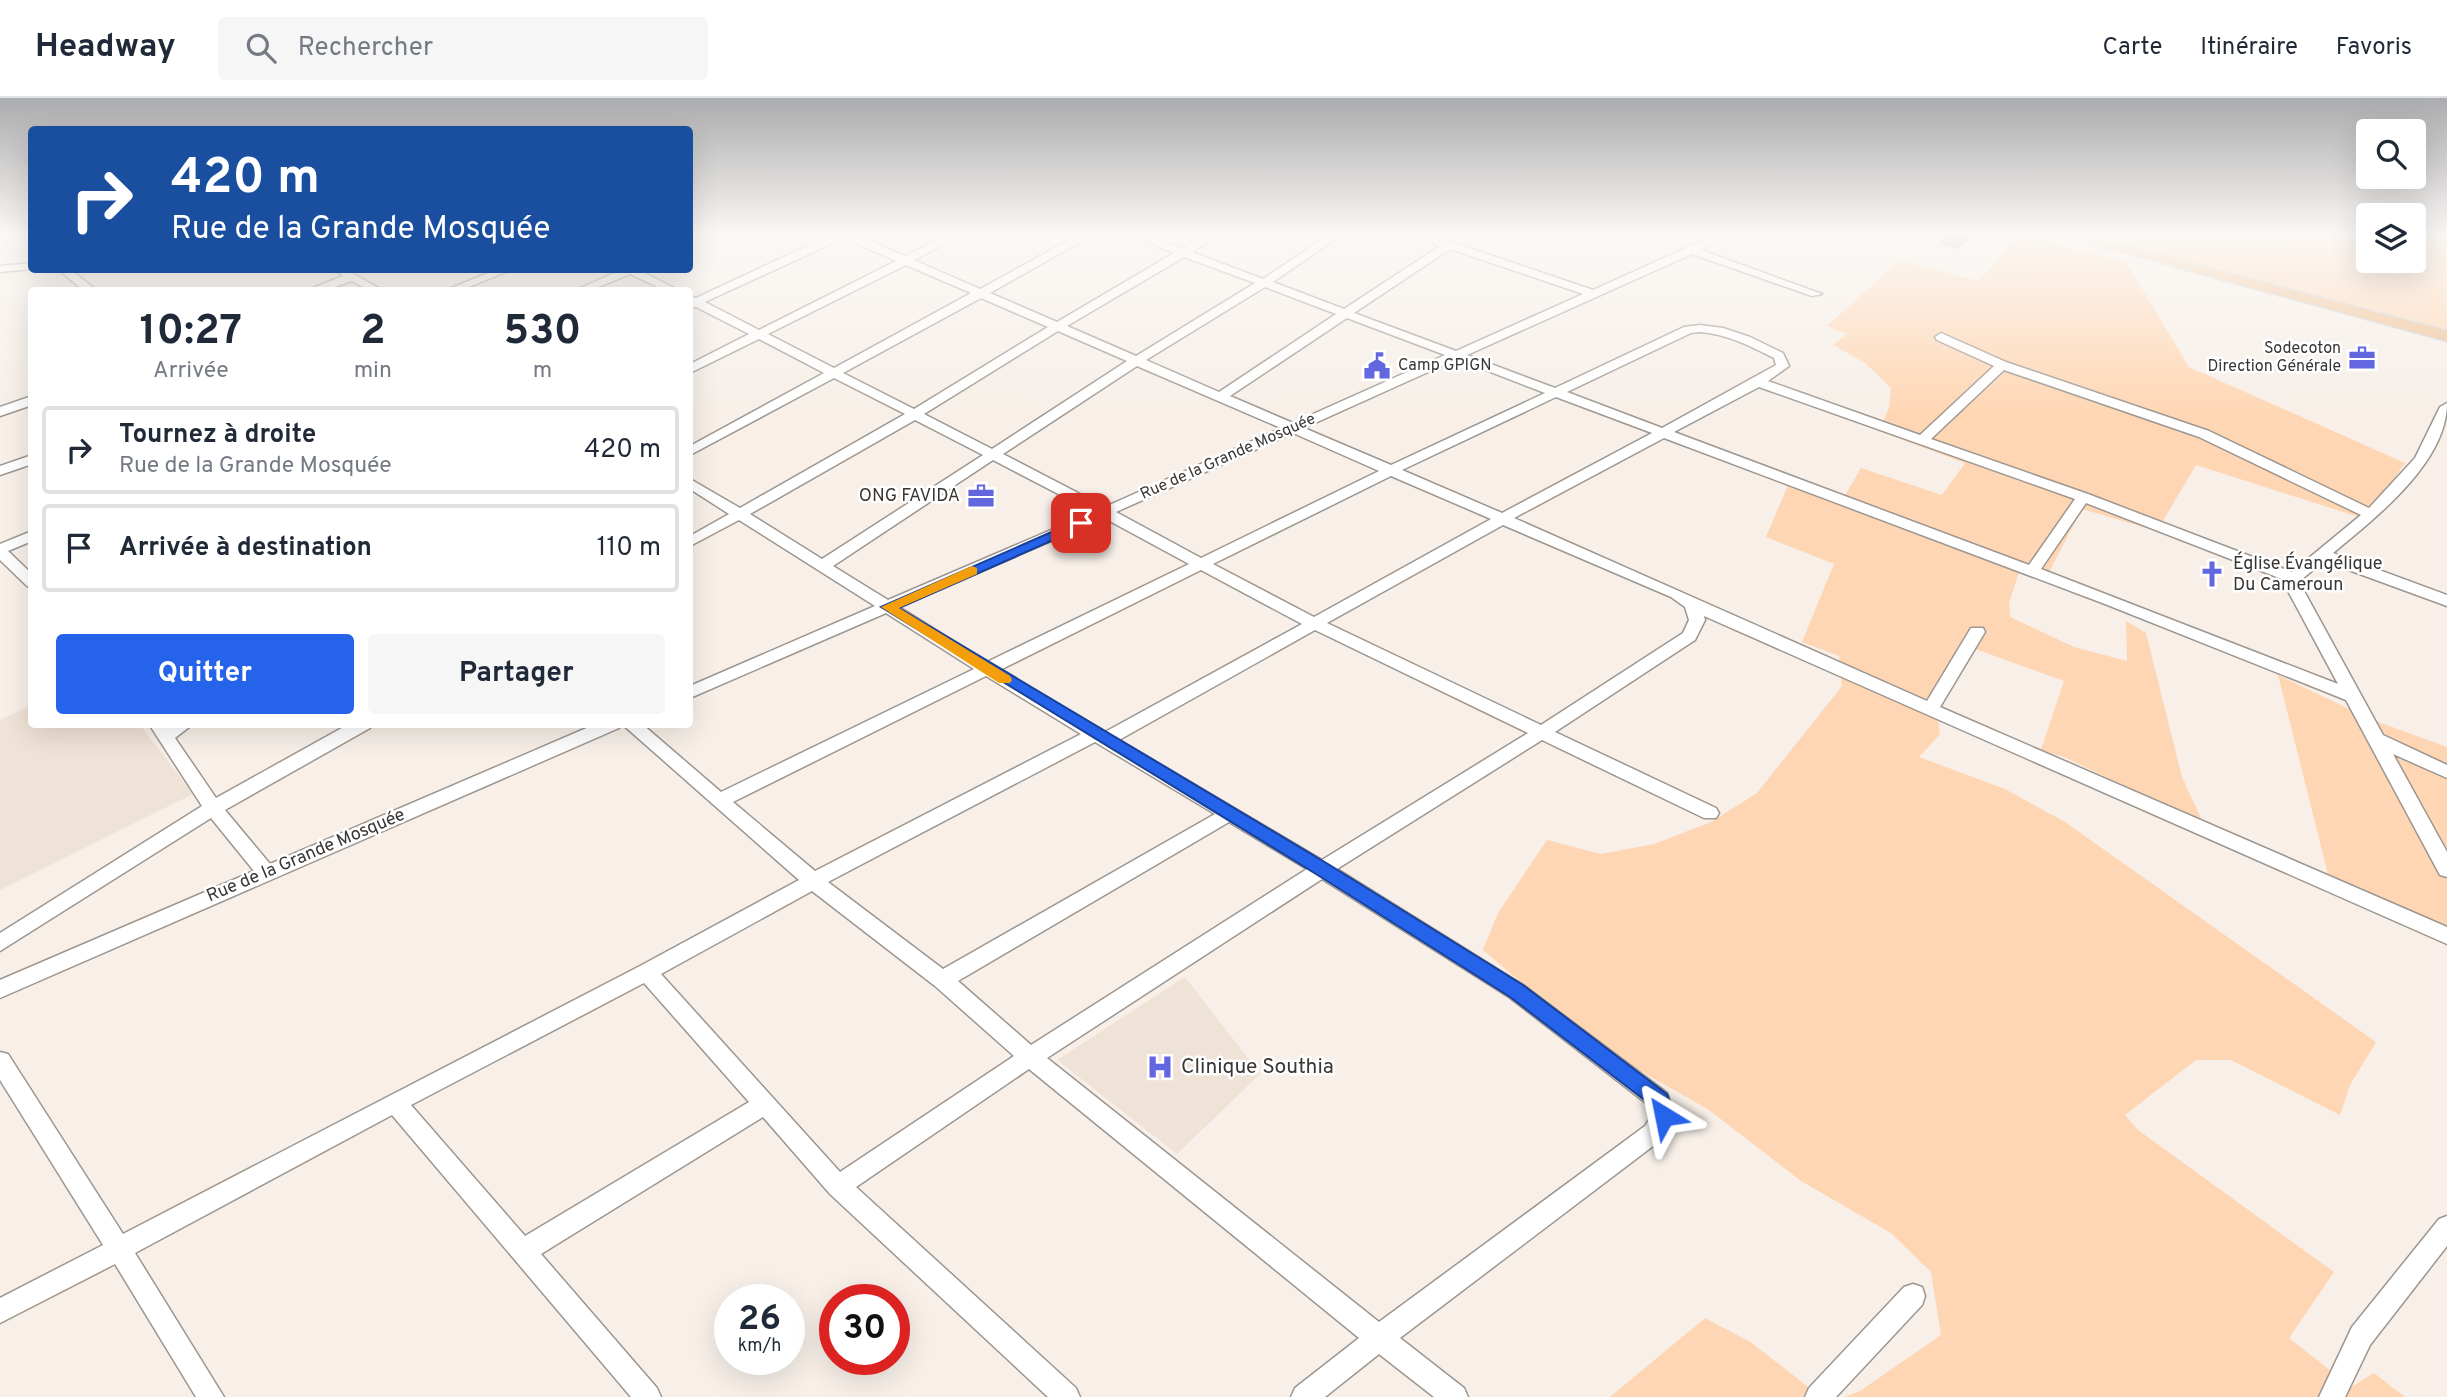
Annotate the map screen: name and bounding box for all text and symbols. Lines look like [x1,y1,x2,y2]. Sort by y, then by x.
search box [218,17,708,80]
text: Headway [35,27,176,69]
icon: search [242,29,280,67]
text: Rechercher [298,32,433,65]
text: Carte [2102,33,2162,63]
text: Itinéraire [2200,33,2298,63]
text: Favoris [2336,33,2412,63]
map controls [2356,119,2426,273]
button: search [2356,119,2426,189]
text: 420 m [171,149,320,211]
icon: right [56,154,147,245]
button: layers [2356,203,2426,273]
text: Rue de la Grande Mosquée [171,210,550,250]
text: 10:27 [140,306,242,359]
text: 2 [360,306,386,359]
text: 530 [504,306,581,359]
place label: Sodecoton Direction Générale [2207,339,2341,377]
office icon: Sodecoton Direction Générale [2347,343,2377,373]
public building icon: Camp GPIGN [1362,351,1392,381]
place label: Camp GPIGN [1398,356,1492,376]
text: Arrivée [153,357,229,386]
text: min [354,357,392,386]
text: m [533,357,552,386]
street label: Rue de la Grande Mosquée [1137,409,1319,505]
text: Tournez à droite [119,419,316,452]
icon: right [60,431,98,469]
text: 420 m [584,434,661,467]
text: Rue de la Grande Mosquée [119,452,392,481]
office icon: ONG FAVIDA [966,481,996,511]
place label: ONG FAVIDA [859,485,960,508]
pin [1051,493,1111,553]
icon: arrive [1062,504,1100,542]
icon: arrive [60,529,98,567]
text: Arrivée à destination [119,532,372,565]
text: 110 m [597,532,661,565]
place label: Église Évangélique Du Cameroun [2233,551,2382,597]
church icon: Église Évangélique Du Cameroun [2197,559,2227,589]
button: Quitter [56,634,354,714]
button: Partager [368,634,665,714]
street label: Rue de la Grande Mosquée [203,804,409,908]
hospital icon: Clinique Southia [1145,1052,1175,1082]
place label: Clinique Southia [1181,1054,1334,1081]
position arrow [1627,1079,1701,1153]
speed limit sign: 30 [819,1284,910,1375]
text: 26 [738,1298,781,1342]
text: km/h [738,1335,781,1358]

